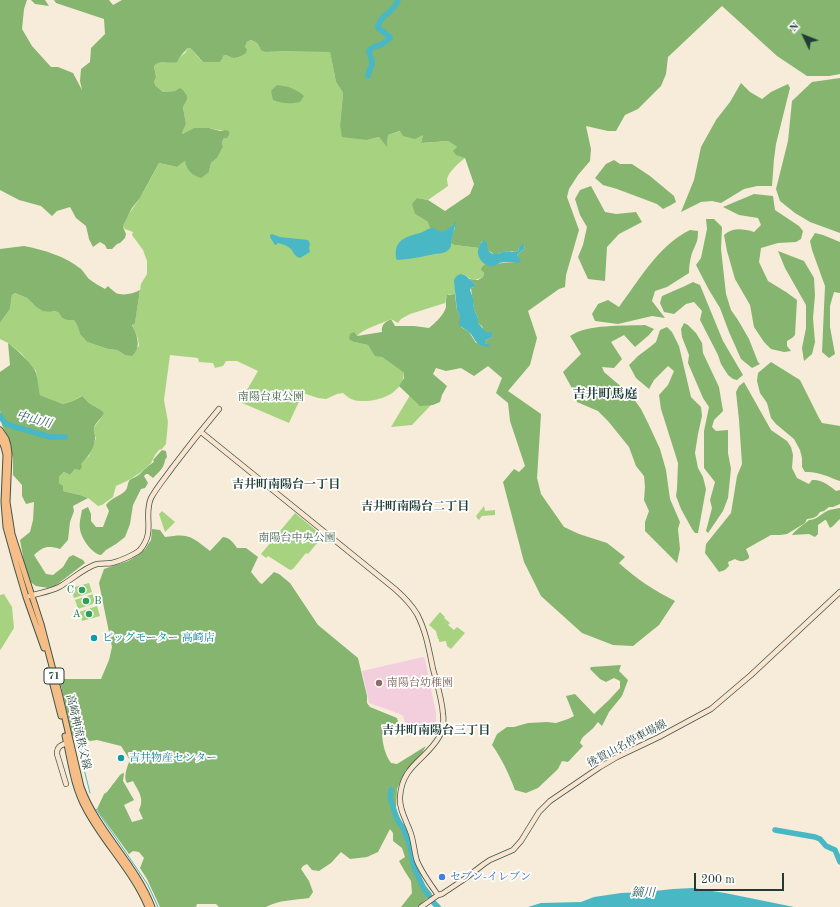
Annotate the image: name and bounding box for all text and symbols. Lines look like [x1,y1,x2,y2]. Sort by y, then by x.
north arrow [784,16,824,56]
text: N [788,21,802,34]
district label: 吉井町馬庭 [573,387,637,403]
park label: 南陽台東公園 [238,390,304,404]
water label: 中山川 [15,408,53,432]
district label: 吉井町南陽台一丁目 [232,478,340,492]
district label: 吉井町南陽台二丁目 [361,500,469,514]
park label: 南陽台中央公園 [259,531,335,545]
place label: C [67,583,74,597]
marker: C [77,585,87,595]
place label: B [94,594,102,608]
marker: B [81,596,91,606]
place label: A [73,607,81,621]
marker: A [84,609,94,619]
place label: ビッグモーター 高崎店 [102,631,215,645]
marker: ビッグモーター 高崎店 [89,633,99,643]
road number: 71 [44,668,64,684]
place label: 南陽台幼稚園 [387,676,453,690]
marker: 南陽台幼稚園 [374,678,384,688]
street label: 高崎神流秩父線 [63,693,93,771]
street label: 後賀山名停車場線 [585,718,669,770]
district label: 吉井町南陽台三丁目 [382,724,490,738]
place label: 吉井物産センター [129,751,217,765]
marker: 吉井物産センター [116,753,126,763]
scale bar [696,865,786,891]
place label: セブン-イレブン [450,870,531,884]
marker: セブン-イレブン [437,872,447,882]
text: 200 m [701,874,735,886]
water label: 鏑川 [631,886,655,900]

